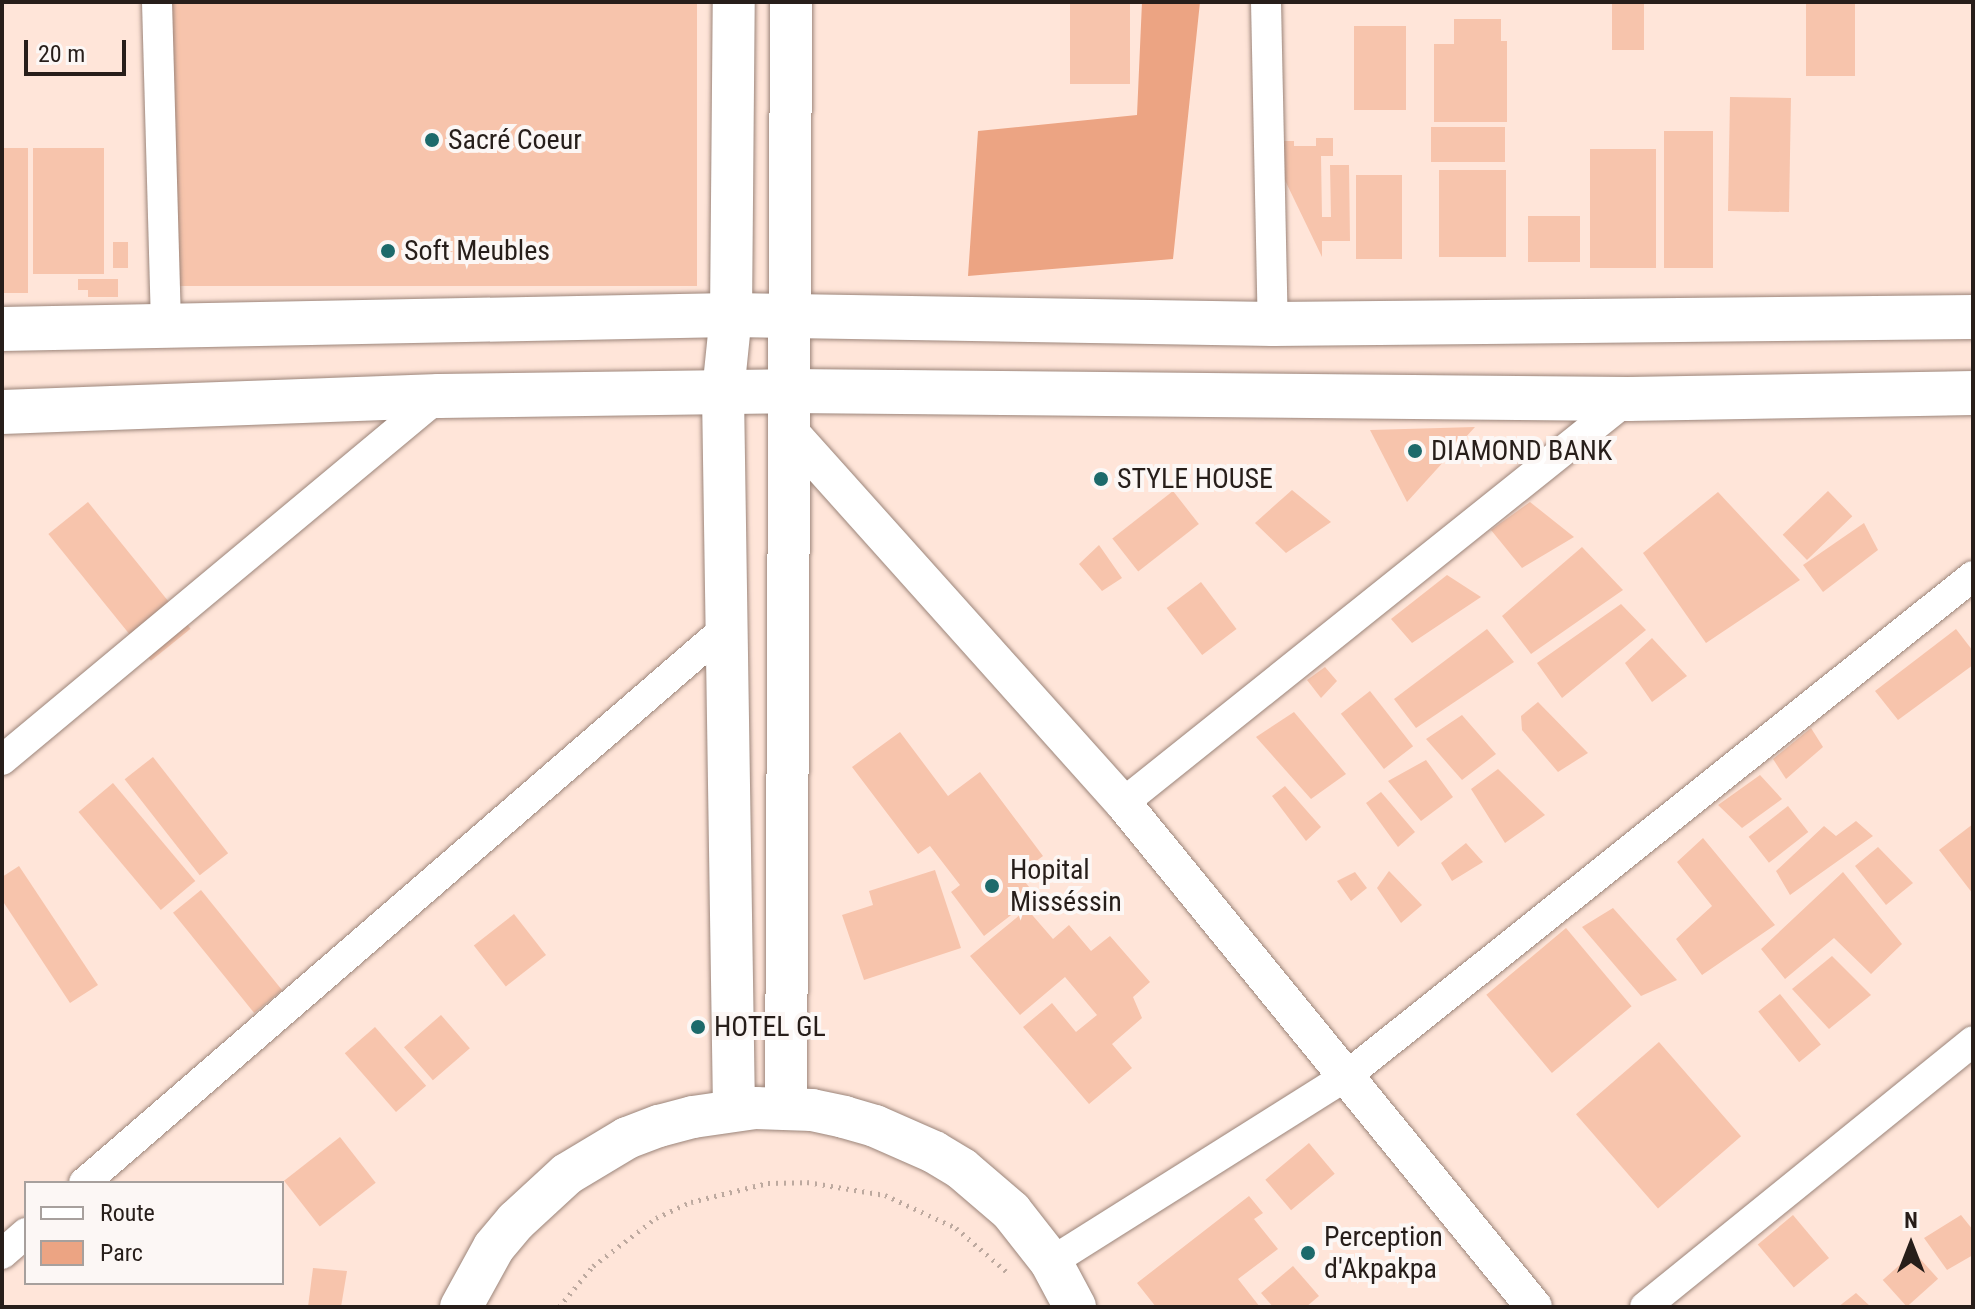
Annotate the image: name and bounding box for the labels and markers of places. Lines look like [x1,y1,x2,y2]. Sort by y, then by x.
place label: Sacré Coeur [448,123,582,157]
marker: Sacré Coeur [423,131,441,149]
place label: Soft Meubles [404,234,550,268]
marker: Soft Meubles [379,242,397,260]
place label: DIAMOND BANK [1431,434,1612,468]
marker: DIAMOND BANK [1406,442,1424,460]
place label: STYLE HOUSE [1117,462,1273,496]
marker: STYLE HOUSE [1092,470,1110,488]
place label: Hopital Misséssin [1010,853,1122,919]
marker: Hopital Misséssin [981,875,1003,897]
place label: HOTEL GL [714,1010,826,1044]
marker: HOTEL GL [689,1018,707,1036]
place label: Perception d'Akpakpa [1324,1220,1443,1286]
marker: Perception d'Akpakpa [1299,1244,1317,1262]

